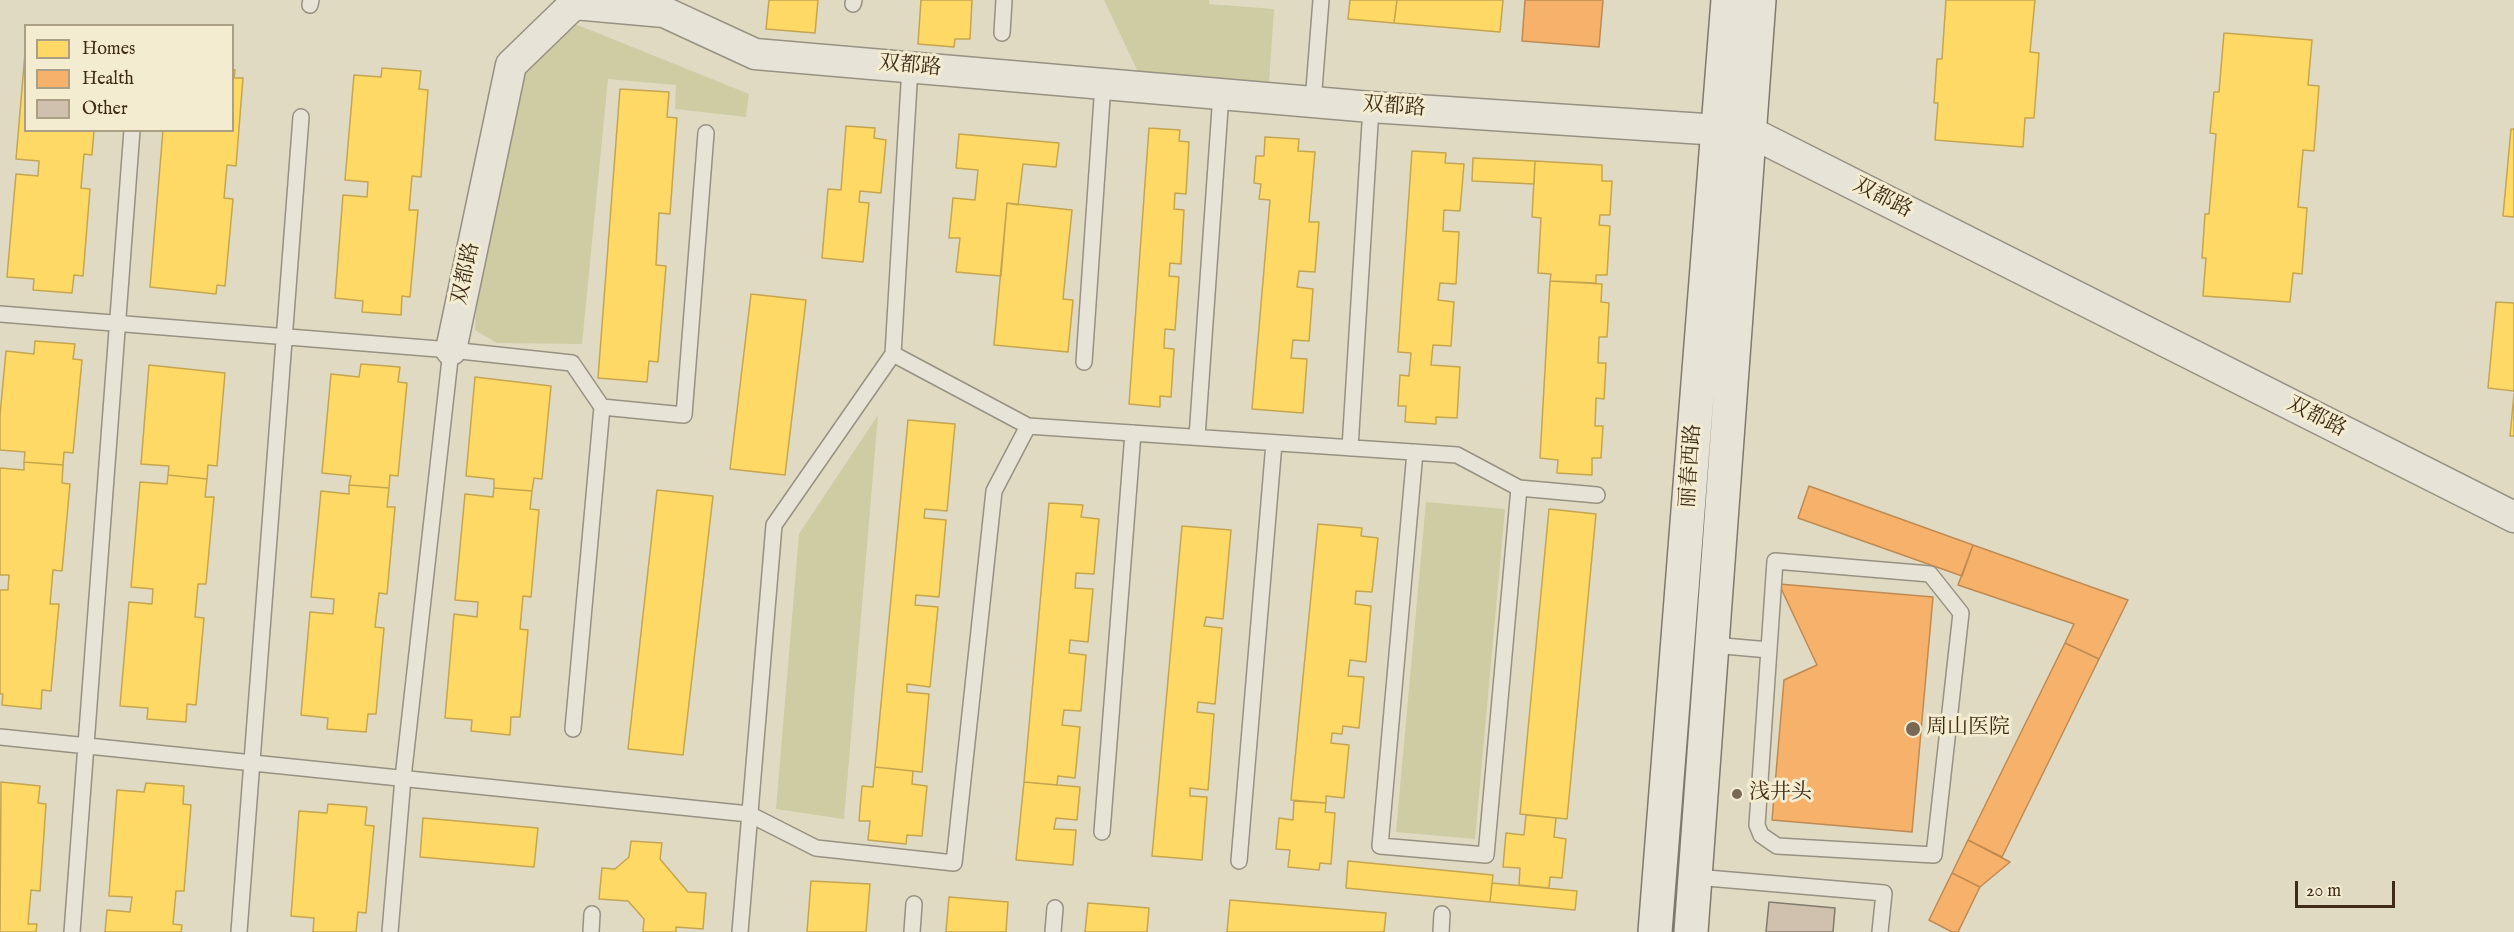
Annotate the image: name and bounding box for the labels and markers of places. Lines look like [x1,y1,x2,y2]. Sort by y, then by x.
place label: 周山医院 [1926,716,2010,742]
marker: 周山医院 [1904,720,1922,738]
place label: 浅井头 [1749,781,1812,807]
marker: 浅井头 [1730,787,1744,801]

